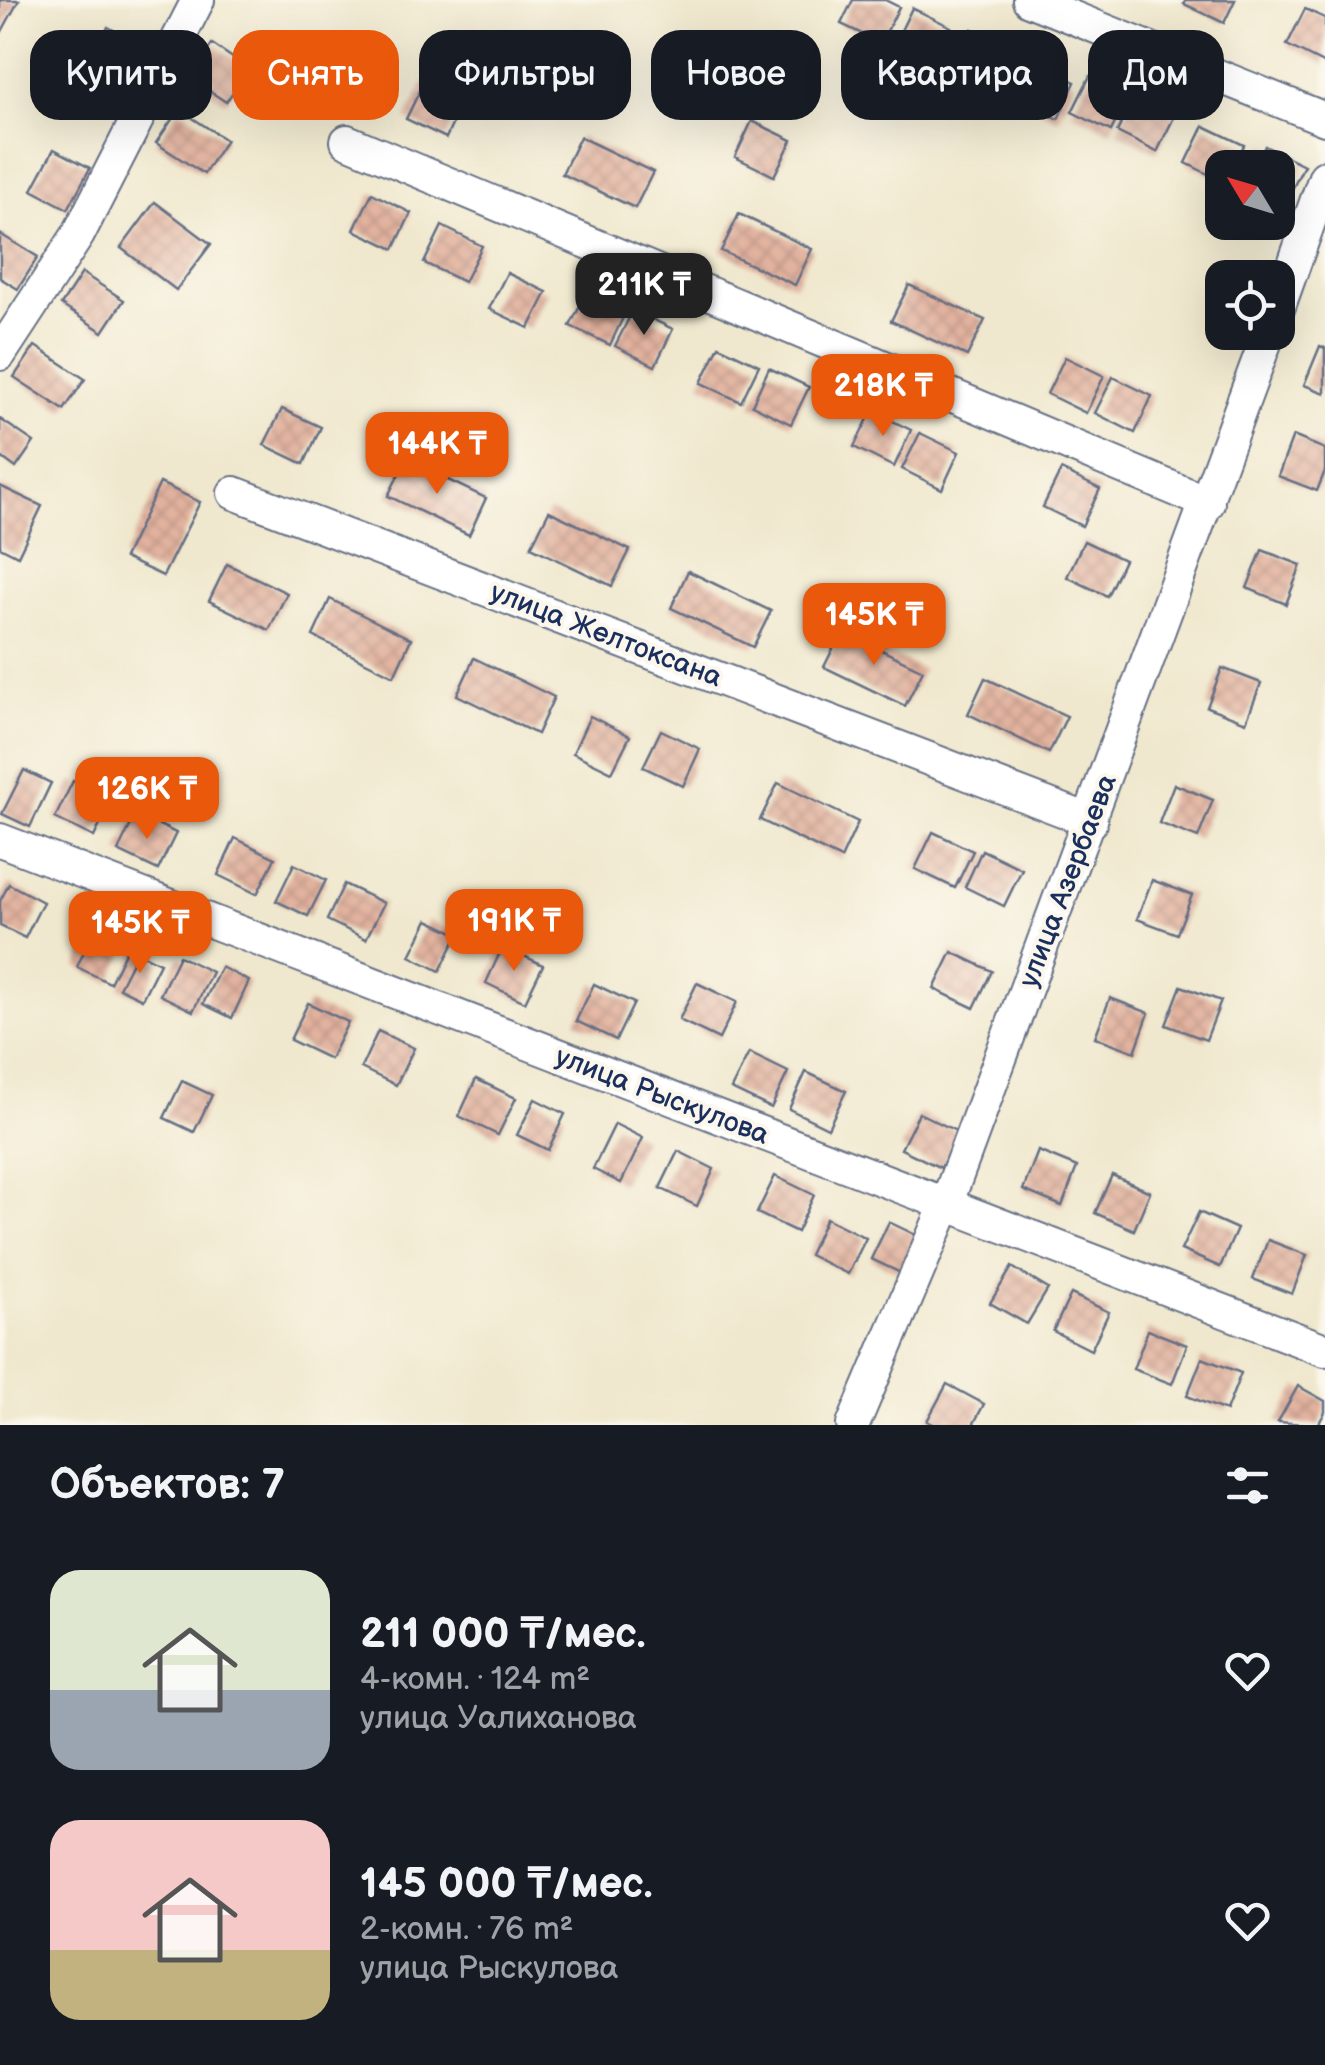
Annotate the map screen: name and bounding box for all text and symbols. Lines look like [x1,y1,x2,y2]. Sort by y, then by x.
chip: Купить [30,30,212,120]
chip: Снять [232,30,399,120]
chip: Фильтры [419,30,631,120]
chip: Новое [651,30,821,120]
chip: Квартира [841,30,1068,120]
chip: Дом [1088,30,1224,120]
north arrow [1205,150,1295,240]
map controls [1205,150,1295,350]
pin: 211K ₸ [563,253,725,338]
button: locate [1205,260,1295,350]
text: 211K ₸ [597,266,691,305]
pin: 218K ₸ [802,354,964,439]
text: 218K ₸ [833,367,933,406]
pin: 144K ₸ [356,412,518,497]
text: 144K ₸ [387,425,487,464]
street label: улица Желтоксана [486,576,727,695]
pin: 145K ₸ [793,583,955,668]
text: 145K ₸ [825,596,923,635]
pin: 126K ₸ [66,757,228,842]
street label: улица Азербаева [1012,769,1124,992]
text: 126K ₸ [97,770,197,809]
pin: 191K ₸ [433,889,595,974]
pin: 145K ₸ [59,891,221,976]
text: 191K ₸ [467,902,561,941]
text: 145K ₸ [91,904,189,943]
street label: улица Рыскулова [551,1040,774,1152]
icon: filters [1220,1458,1275,1513]
text: Объектов: 7 [50,1460,285,1511]
text: 211 000 ₸/мес. [360,1609,646,1660]
icon: home [130,1610,250,1730]
icon: heart [1220,1643,1275,1698]
text: 4-комн. · 124 m² [360,1660,590,1699]
text: улица Уалиханова [360,1699,637,1738]
text: 145 000 ₸/мес. [360,1859,653,1910]
icon: home [130,1860,250,1980]
icon: heart [1220,1893,1275,1948]
text: 2-комн. · 76 m² [360,1910,573,1949]
text: улица Рыскулова [360,1949,618,1988]

